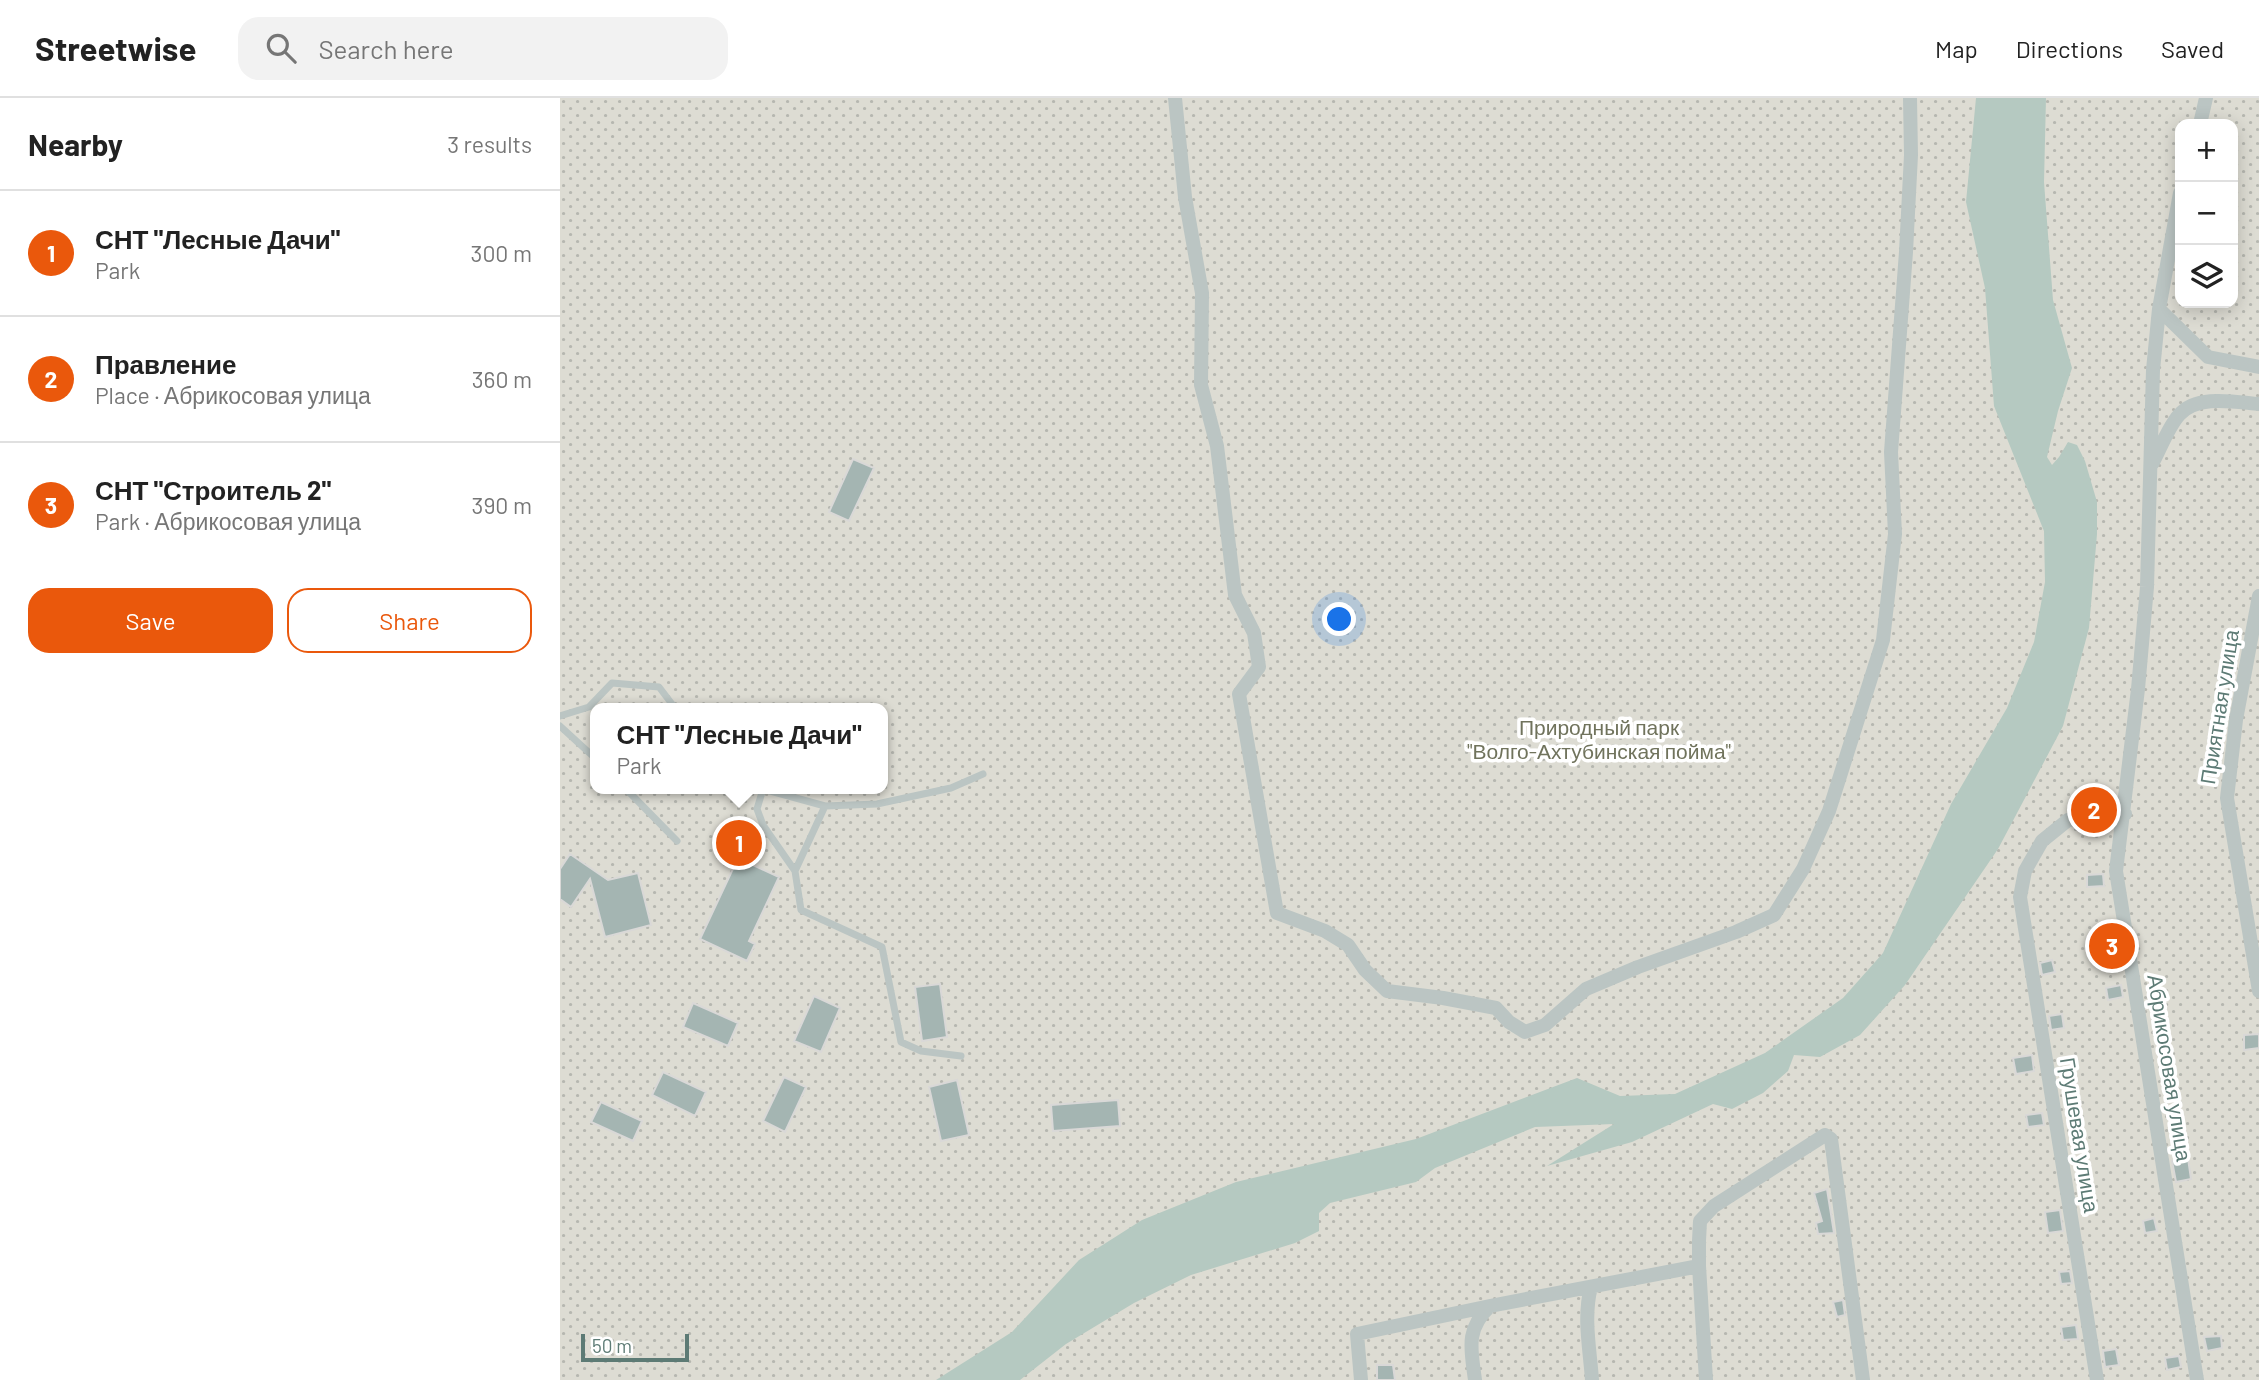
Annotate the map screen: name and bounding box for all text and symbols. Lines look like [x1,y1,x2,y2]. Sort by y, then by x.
search box [238,17,728,80]
text: Streetwise [35,28,196,68]
icon: search [262,29,300,67]
text: Search here [318,33,454,64]
text: Map [1935,34,1978,63]
text: Directions [2016,34,2123,63]
text: Saved [2161,34,2224,63]
map controls [2175,119,2238,308]
button: + [2175,119,2238,182]
text: Nearby [28,126,123,162]
text: 3 results [447,130,532,158]
button: − [2175,182,2238,245]
text: СНТ "Лесные Дачи" [95,223,340,254]
text: 1 [47,239,55,267]
text: 300 m [471,239,532,267]
button: layers [2175,245,2238,308]
text: Park [95,256,140,284]
text: Правление [95,348,236,379]
text: 2 [45,365,57,393]
text: 360 m [472,365,532,393]
text: Place · Абрикосовая улица [95,381,371,409]
text: СНТ "Строитель 2" [95,474,331,505]
text: 3 [45,491,57,519]
text: 390 m [472,491,532,519]
text: Park · Абрикосовая улица [95,507,361,535]
button: Save [28,588,273,653]
button: Share [287,588,532,653]
your location [1322,602,1356,636]
street label: Приятная улица [2194,627,2243,786]
popup [590,703,888,794]
park label: Природный парк "Волго-Ахтубинская пойма" [1467,714,1731,763]
text: СНТ "Лесные Дачи" [616,718,862,749]
text: Park [616,751,662,779]
pin: 2 [2071,784,2117,836]
pin: 1 [716,817,762,869]
pin: 3 [2089,920,2135,972]
street label: Абрикосовая улица [2143,973,2198,1163]
street label: Грушевая улица [2056,1055,2105,1214]
scale bar [581,1331,690,1363]
text: 50 m [592,1334,632,1357]

